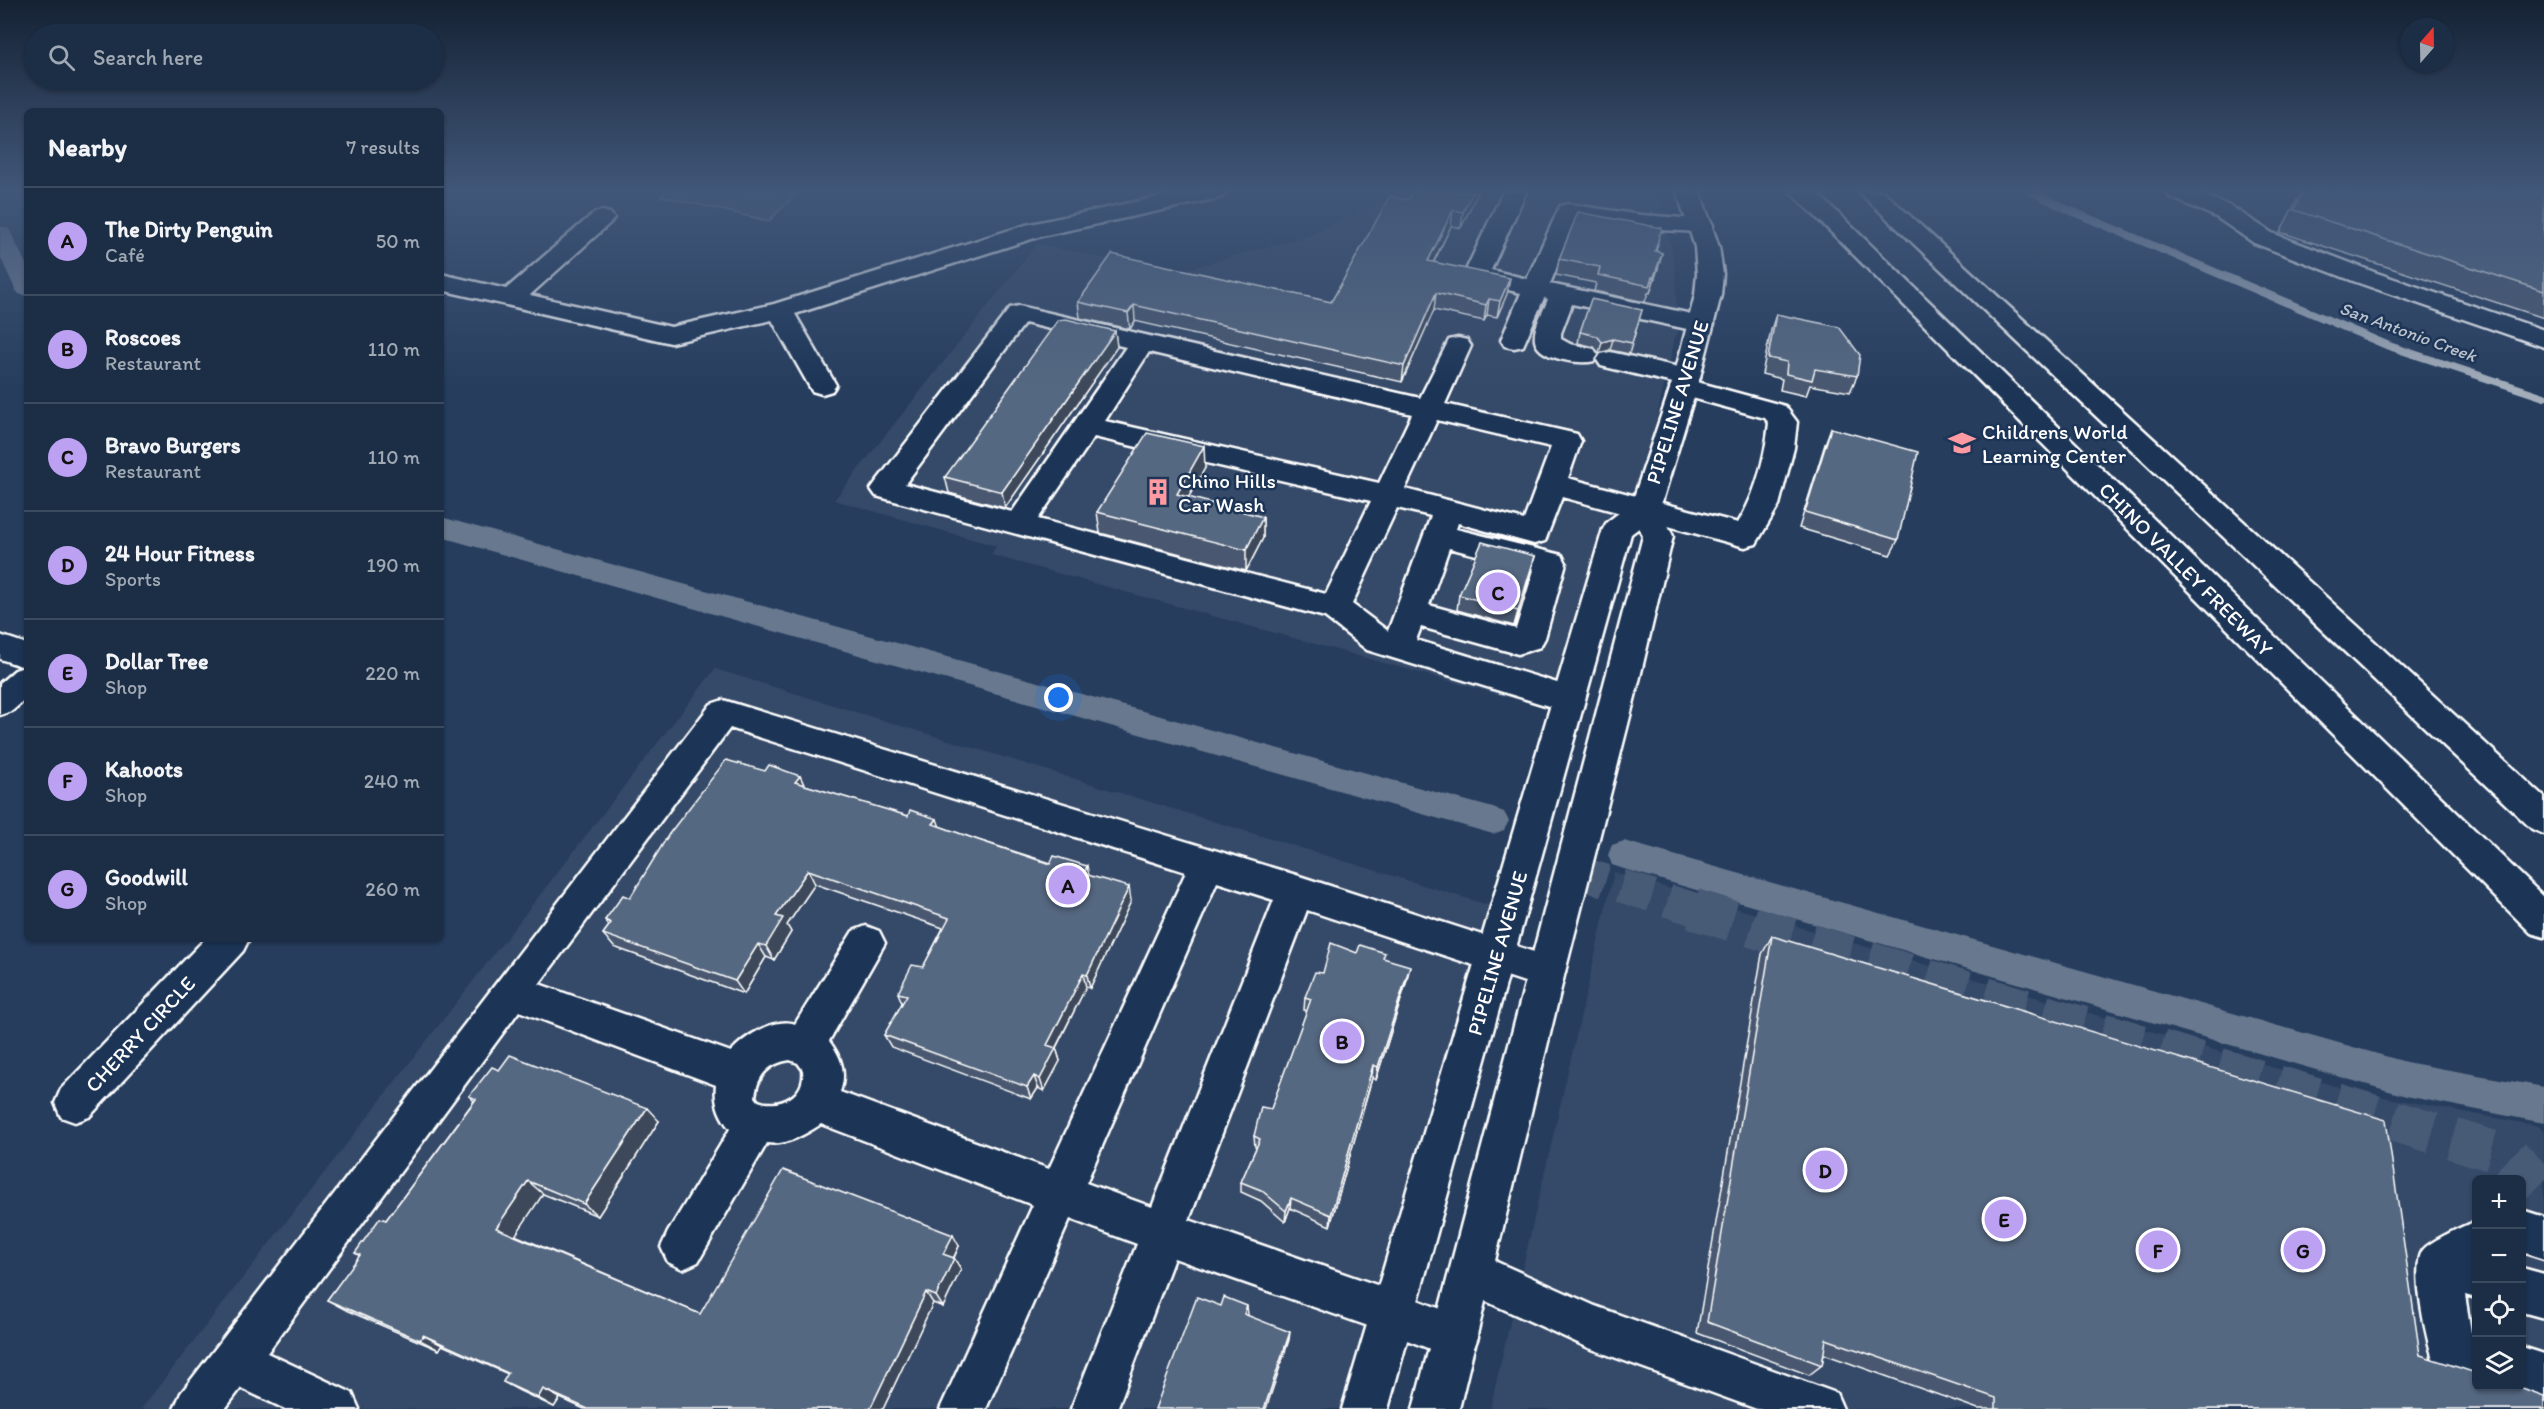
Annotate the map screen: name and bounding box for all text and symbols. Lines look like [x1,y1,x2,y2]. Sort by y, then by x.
north arrow [2400,18,2454,72]
search box [24,24,444,90]
icon: search [45,41,78,74]
text: Search here [93,44,203,71]
text: Nearby [48,131,127,163]
text: 7 results [346,135,420,159]
text: The Dirty Penguin [105,216,273,243]
text: A [61,229,74,253]
text: 50 m [376,229,420,253]
text: Café [105,243,145,267]
water label: San Antonio Creek [2337,297,2481,367]
street label: PIPELINE AVENUE [1640,317,1714,487]
text: Roscoes [105,324,181,351]
text: B [61,337,74,361]
text: 110 m [368,337,420,361]
text: Restaurant [105,351,201,375]
place label: Childrens World Learning Center [1982,419,2128,468]
school or university icon: Childrens World Learning Center [1947,428,1977,458]
text: Bravo Burgers [105,432,241,459]
text: C [61,445,74,469]
text: 110 m [368,445,420,469]
text: Restaurant [105,459,201,483]
place label: Chino Hills Car Wash [1178,468,1276,517]
building icon: Chino Hills Car Wash [1143,477,1173,507]
street label: CHINO VALLEY FREEWAY [2094,477,2278,661]
text: 24 Hour Fitness [105,540,255,567]
text: D [61,553,74,577]
text: 190 m [367,553,420,577]
text: Sports [105,567,161,591]
pin: C [1478,570,1518,614]
text: Dollar Tree [105,648,208,675]
text: E [62,661,73,685]
text: 220 m [365,661,420,685]
text: Shop [105,675,147,699]
your location [1044,683,1073,712]
text: Kahoots [105,756,183,783]
text: F [62,769,73,793]
text: 240 m [364,769,420,793]
text: Shop [105,783,147,807]
pin: A [1048,862,1088,908]
text: Goodwill [105,864,188,891]
street label: PIPELINE AVENUE [1462,868,1532,1038]
text: G [61,877,74,901]
text: 260 m [365,877,420,901]
text: Shop [105,891,147,915]
street label: CHERRY CIRCLE [80,971,200,1097]
pin: B [1322,1018,1362,1064]
pin: D [1806,1148,1844,1192]
map controls [2472,1175,2526,1391]
button: + [2472,1175,2526,1229]
pin: E [1984,1196,2024,1242]
pin: F [2138,1228,2178,1272]
pin: G [2284,1228,2322,1272]
button: − [2472,1229,2526,1283]
button: locate [2472,1283,2526,1337]
button: layers [2472,1337,2526,1391]

